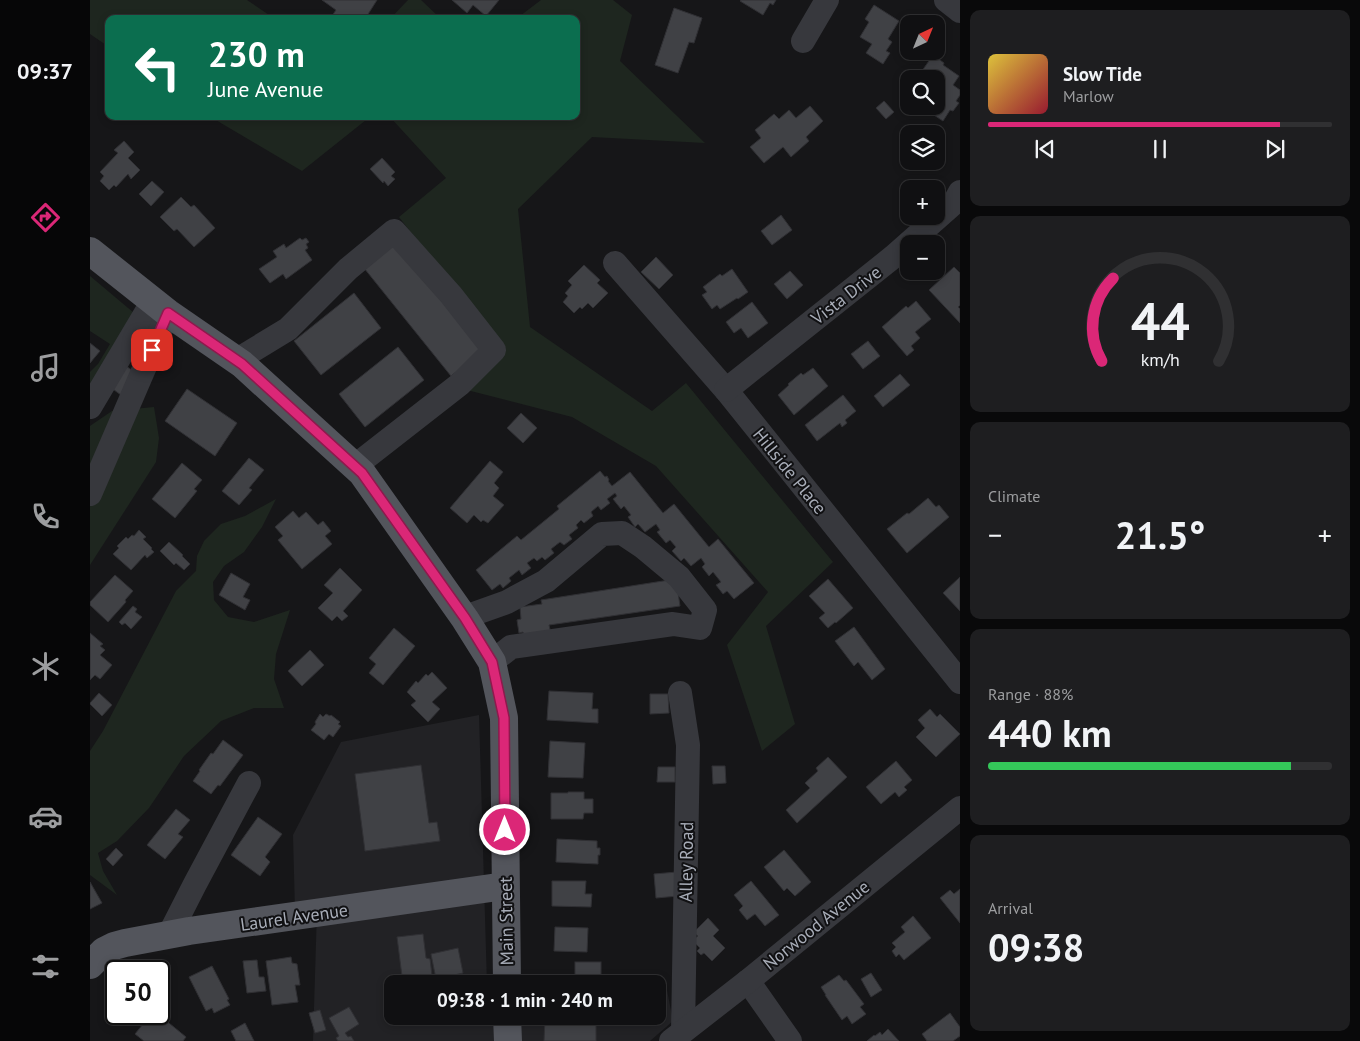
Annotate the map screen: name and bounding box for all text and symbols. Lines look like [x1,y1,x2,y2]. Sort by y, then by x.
north arrow [900,15,945,60]
map controls [900,15,945,280]
text: 230 m [208,31,305,77]
icon: left [125,35,190,100]
text: 09:37 [17,57,73,85]
text: Slow Tide [1063,62,1142,86]
button: search [900,70,945,115]
text: June Avenue [208,75,323,103]
text: Marlow [1063,86,1114,106]
button: layers [900,125,945,170]
icon: previous [1031,135,1059,163]
icon: pause [1146,135,1174,163]
icon: next [1261,135,1289,163]
button: + [900,180,945,225]
icon: directions [28,200,63,235]
button: − [900,235,945,280]
street label: Vista Drive [806,260,886,330]
text: 44 [1131,287,1189,354]
pin [131,329,173,371]
icon: arrive [138,336,166,364]
text: km/h [1140,348,1180,371]
icon: music [28,350,63,385]
street label: Hillside Place [748,423,832,519]
text: Climate [988,486,1040,506]
icon: phone [28,499,63,534]
text: 21.5° [1115,510,1205,559]
text: − [988,516,1002,553]
text: + [1318,516,1332,553]
icon: climate [28,649,63,684]
text: Range · 88% [988,684,1073,704]
text: 440 km [988,708,1112,757]
icon: car [28,799,63,834]
position arrow [478,803,530,855]
street label: Alley Road [674,822,698,902]
street label: Norwood Avenue [758,875,874,975]
street label: Main Street [494,876,518,966]
street label: Laurel Avenue [239,898,349,936]
text: Arrival [988,898,1033,918]
text: 09:38 [988,922,1084,971]
icon: filters [28,949,63,984]
speed limit sign: 50 [105,960,170,1025]
text: 09:38 · 1 min · 240 m [437,988,613,1012]

